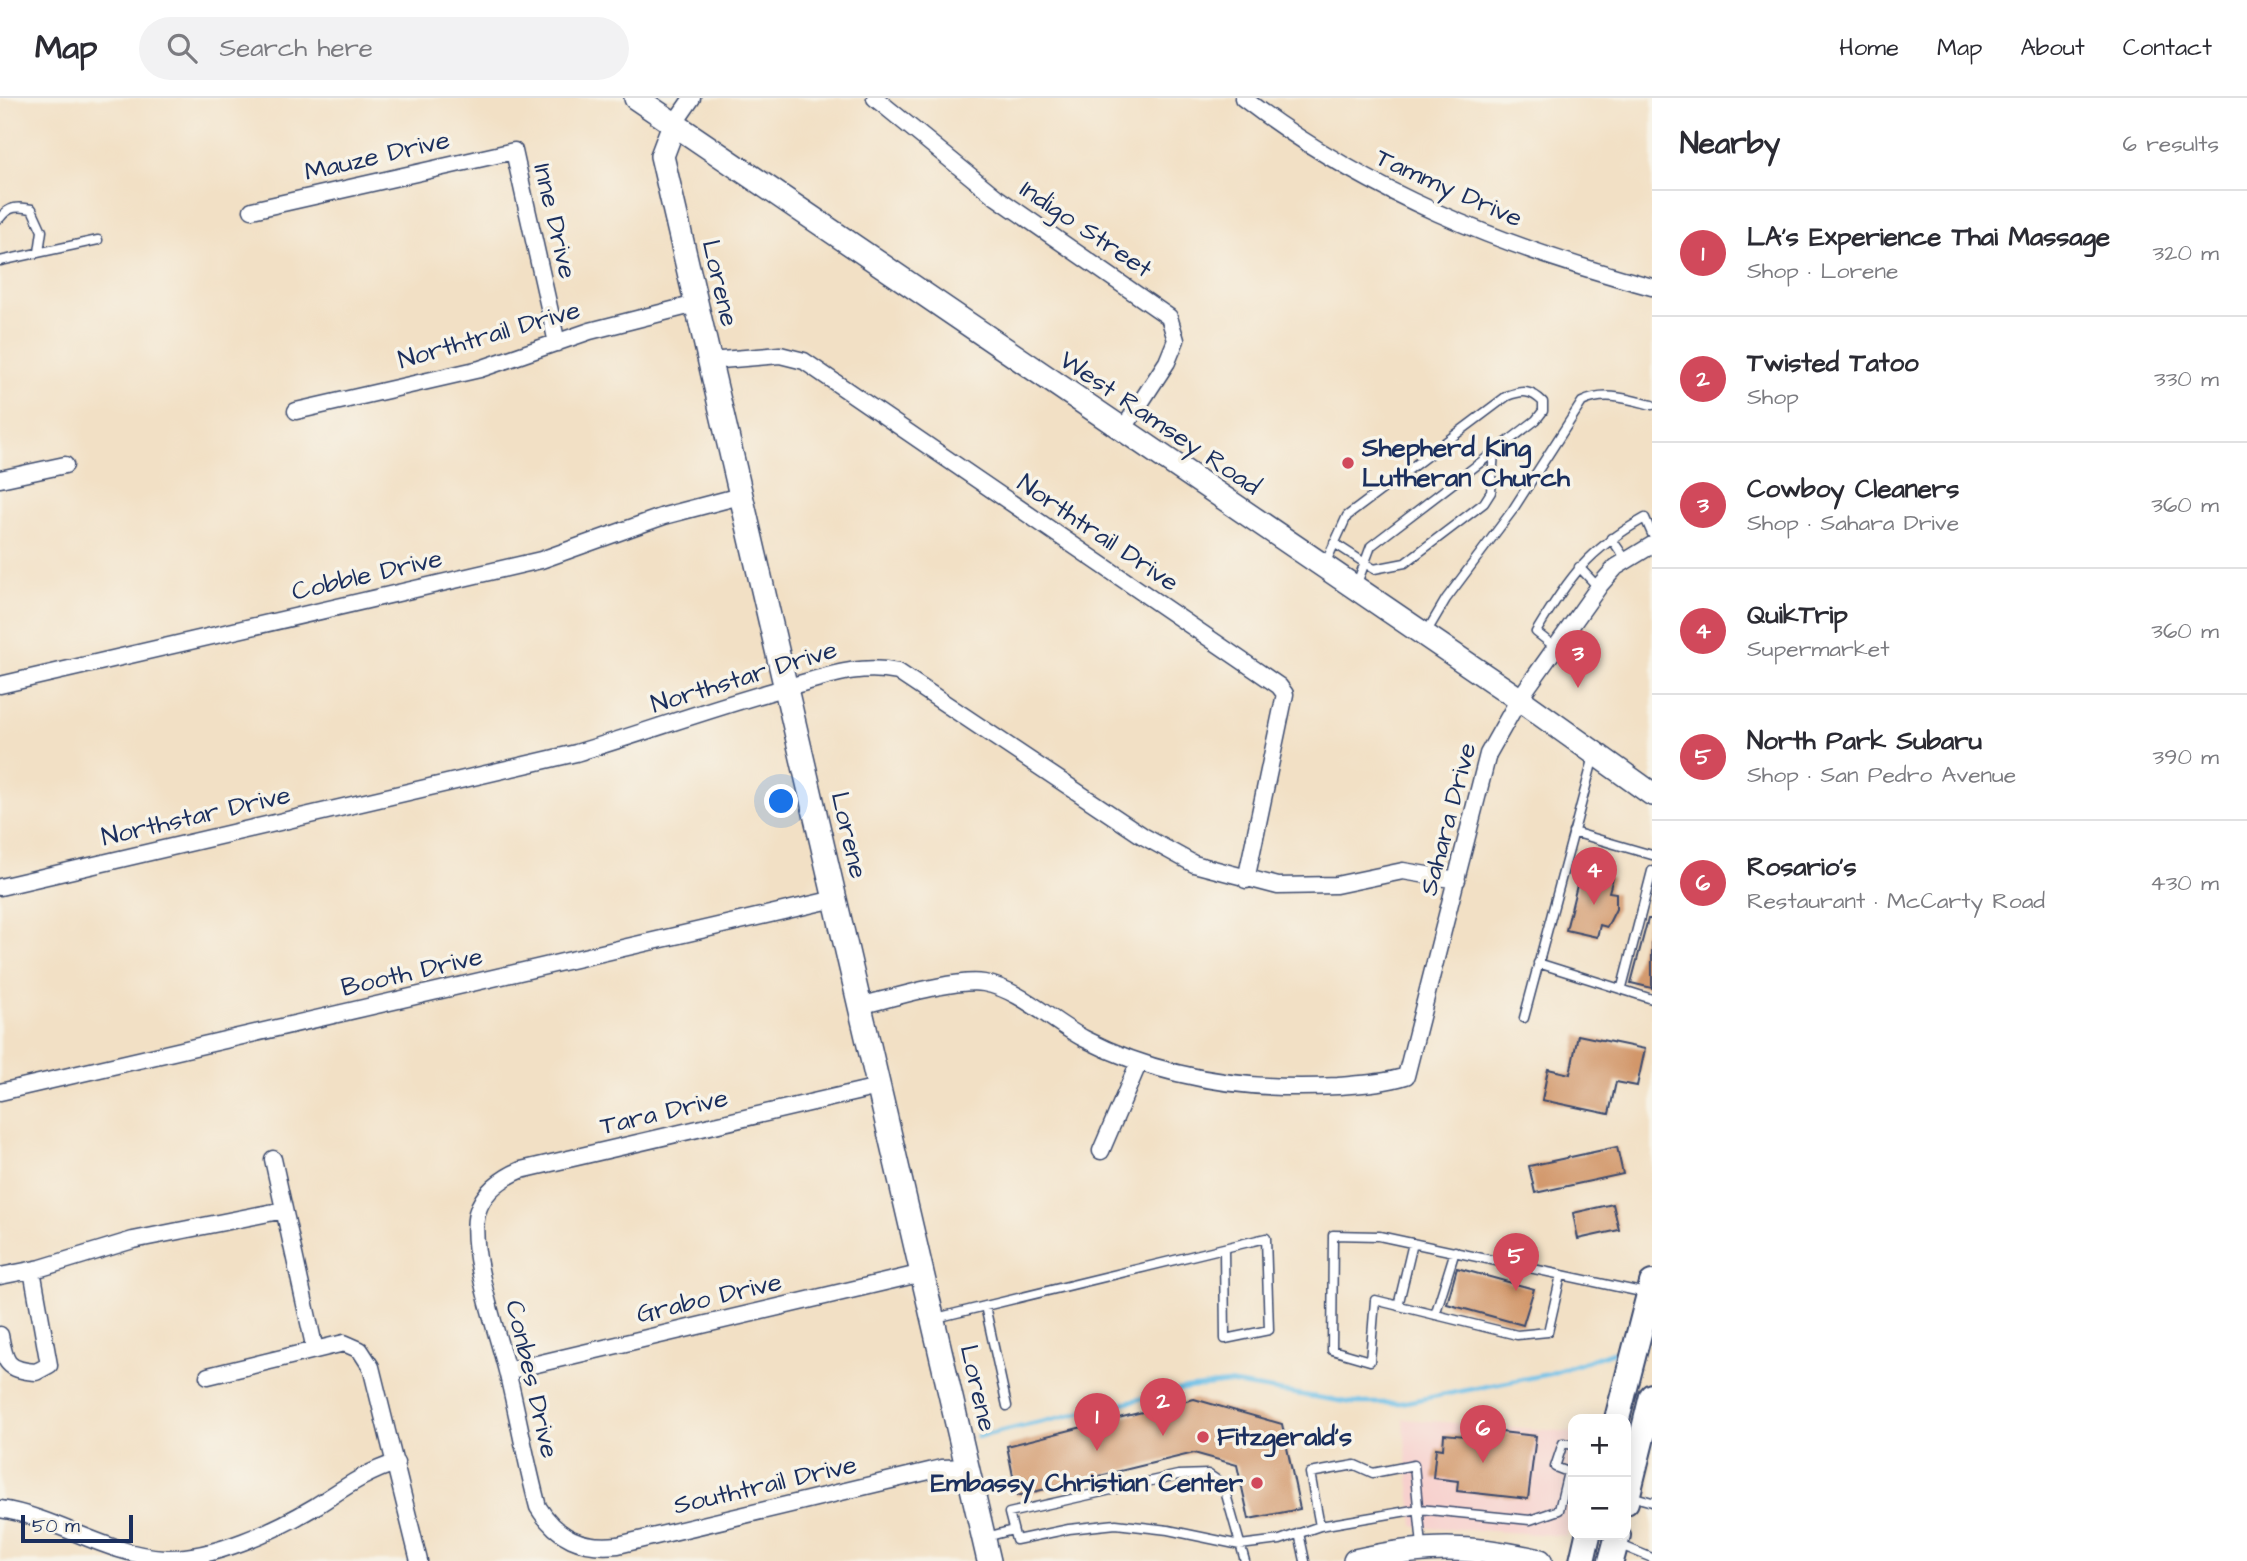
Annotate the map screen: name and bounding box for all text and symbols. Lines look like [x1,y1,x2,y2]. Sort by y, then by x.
search box [139,17,629,80]
text: Map [35,25,97,71]
icon: search [163,29,201,67]
text: Search here [219,30,373,66]
text: Home [1839,31,1899,65]
text: Map [1937,31,1982,65]
text: About [2020,31,2085,65]
text: Contact [2123,31,2212,65]
street label: Mauze Drive [301,122,453,190]
text: Nearby [1680,123,1780,165]
text: 6 results [2123,128,2219,160]
street label: Tammy Drive [1369,140,1528,238]
street label: Inne Drive [524,160,586,282]
street label: Indigo Street [1011,171,1160,289]
text: LA's Experience Thai Massage [1747,219,2110,255]
street label: Lorene [693,236,747,330]
text: 1 [1702,237,1704,269]
text: 320 m [2153,237,2219,269]
text: Shop · Lorene [1747,255,1899,287]
street label: Northtrail Drive [394,292,584,378]
street label: West Ramsey Road [1051,342,1268,506]
text: Twisted Tatoo [1747,345,1919,381]
text: 2 [1696,363,1710,395]
text: 330 m [2154,363,2219,395]
text: Shop [1747,381,1799,413]
place label: Shepherd King Lutheran Church [1361,430,1571,496]
marker: Shepherd King Lutheran Church [1340,455,1356,471]
street label: Northtrail Drive [1010,466,1186,600]
text: Cowboy Cleaners [1747,471,1959,507]
text: 3 [1697,489,1709,521]
text: 360 m [2151,489,2219,521]
text: Shop · Sahara Drive [1747,507,1959,539]
street label: Cobble Drive [288,540,446,610]
text: QuikTrip [1747,597,1848,633]
text: 4 [1695,615,1711,647]
text: 360 m [2151,615,2219,647]
pin: 3 [1555,630,1601,688]
street label: Northstar Drive [646,632,842,722]
text: Supermarket [1747,633,1890,665]
text: North Park Subaru [1747,723,1982,759]
street label: Sahara Drive [1410,739,1486,899]
text: 5 [1695,741,1711,773]
text: 390 m [2153,741,2219,773]
text: Shop · San Pedro Avenue [1747,759,2016,791]
street label: Northstar Drive [98,777,294,855]
your location [764,784,798,818]
street label: Lorene [822,788,876,882]
pin: 4 [1571,847,1617,905]
text: Rosario's [1747,849,1857,885]
text: 6 [1696,867,1710,899]
text: 430 m [2150,867,2219,899]
text: Restaurant · McCarty Road [1747,885,2045,917]
street label: Booth Drive [338,938,486,1006]
street label: Tara Drive [597,1080,731,1144]
pin: 5 [1493,1233,1539,1291]
street label: Grabo Drive [633,1264,785,1332]
street label: Conbes Drive [496,1297,568,1461]
street label: Lorene [951,1341,1005,1435]
pin: 2 [1140,1378,1186,1436]
pin: 1 [1074,1393,1120,1451]
pin: 6 [1460,1405,1506,1463]
map controls [1568,1414,1631,1540]
button: + [1568,1414,1631,1477]
place label: Fitzgerald's [1217,1419,1352,1458]
marker: Fitzgerald's [1195,1429,1211,1445]
street label: Southtrail Drive [670,1446,860,1524]
place label: Embassy Christian Center [931,1465,1244,1504]
marker: Embassy Christian Center [1249,1475,1265,1491]
button: − [1568,1477,1631,1540]
scale bar [21,1512,133,1544]
text: 50 m [32,1513,80,1540]

